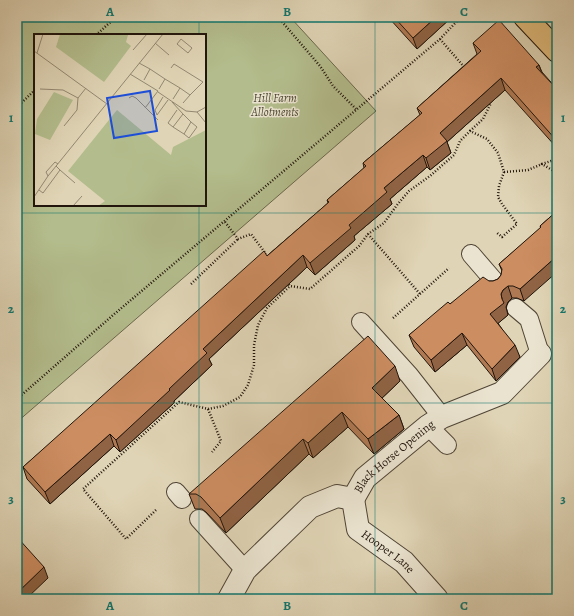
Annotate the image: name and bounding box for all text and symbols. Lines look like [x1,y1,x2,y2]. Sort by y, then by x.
text: A [105,3,115,20]
text: B [283,3,291,20]
text: C [460,3,468,20]
inset map [34,34,206,206]
park label: Hill Farm Allotments [250,90,299,120]
text: 1 [9,109,14,126]
text: 1 [561,109,566,126]
text: 2 [8,300,15,317]
text: 2 [560,300,567,317]
street label: Black Horse Opening [350,416,437,496]
text: 3 [8,490,14,507]
text: 3 [560,490,566,507]
street label: Hooper Lane [358,526,418,577]
text: A [105,597,115,614]
text: B [283,597,291,614]
text: C [460,597,468,614]

